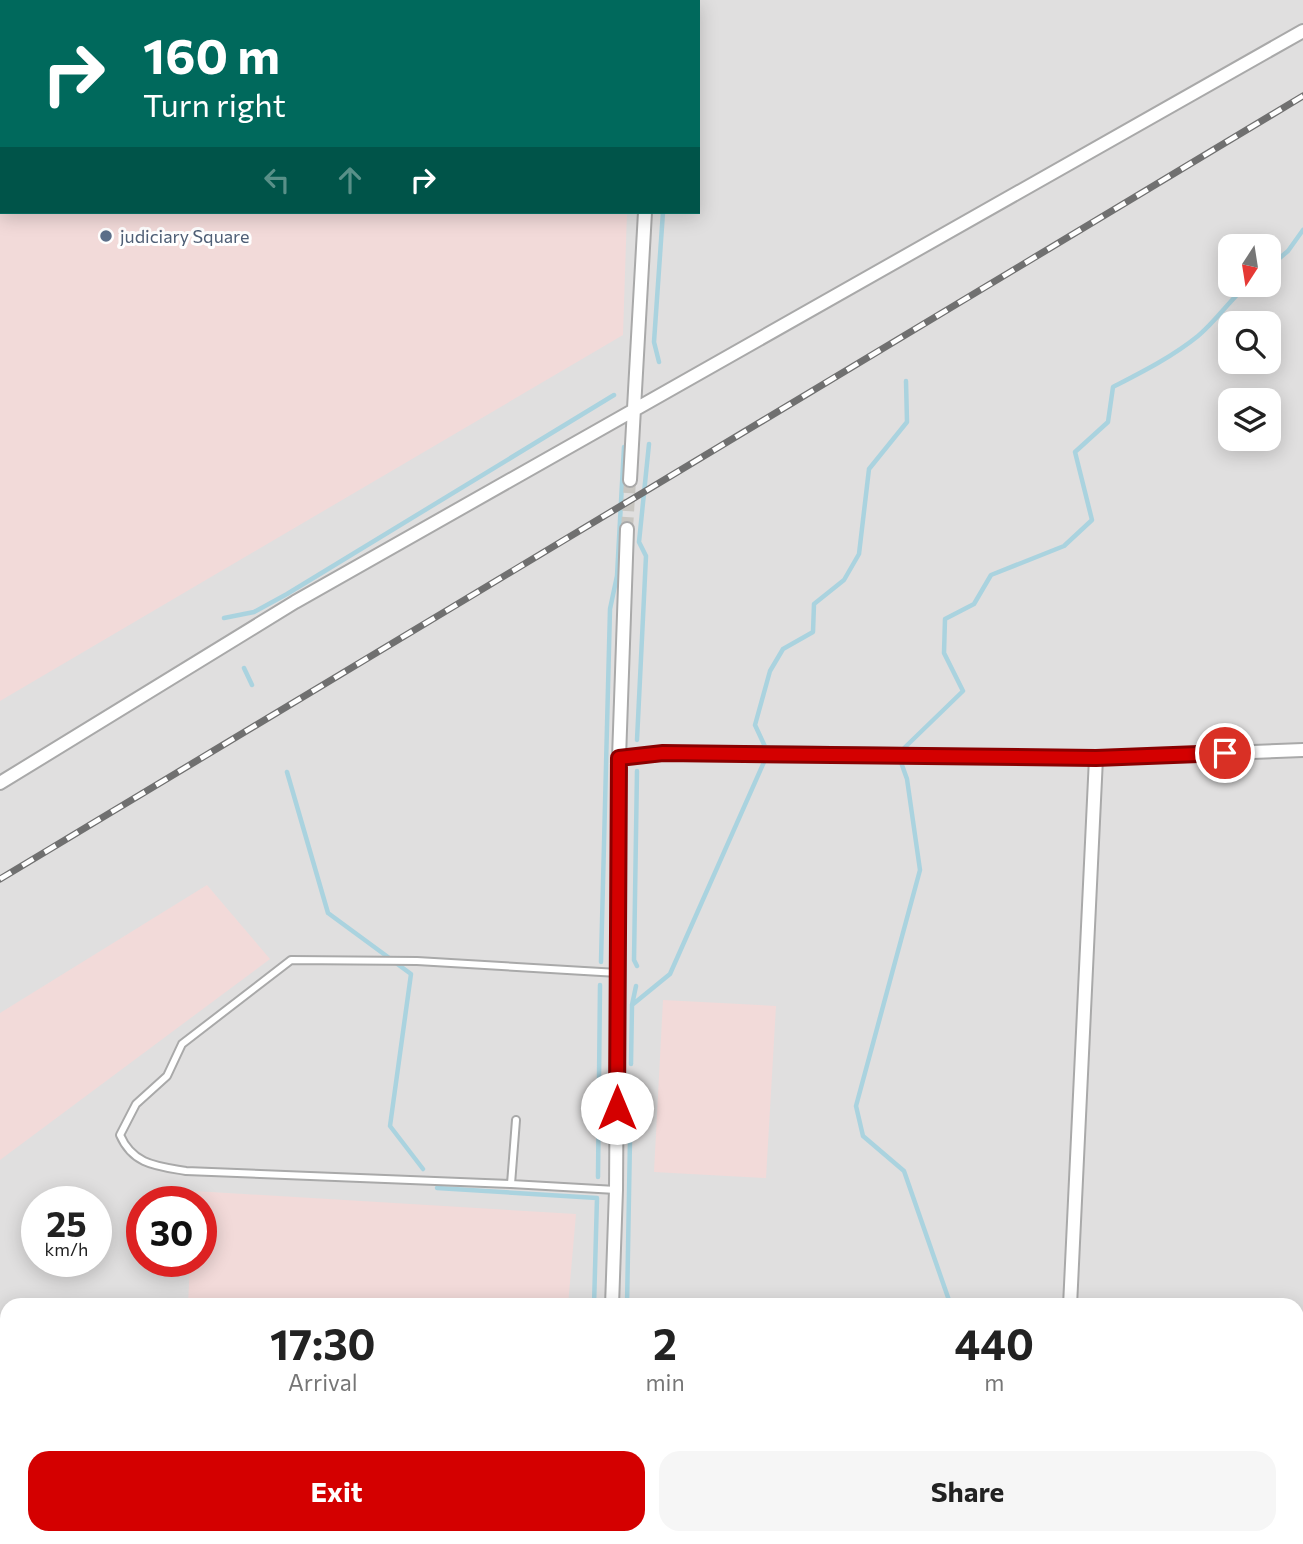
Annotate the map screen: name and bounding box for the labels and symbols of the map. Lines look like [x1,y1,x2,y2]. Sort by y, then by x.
place label: judiciary Square [120,225,249,247]
marker: judiciary Square [98,228,114,244]
north arrow [1218,234,1281,298]
pin [1195,723,1255,783]
position arrow [580,1071,654,1145]
speed limit sign: 30 [126,1186,217,1277]

